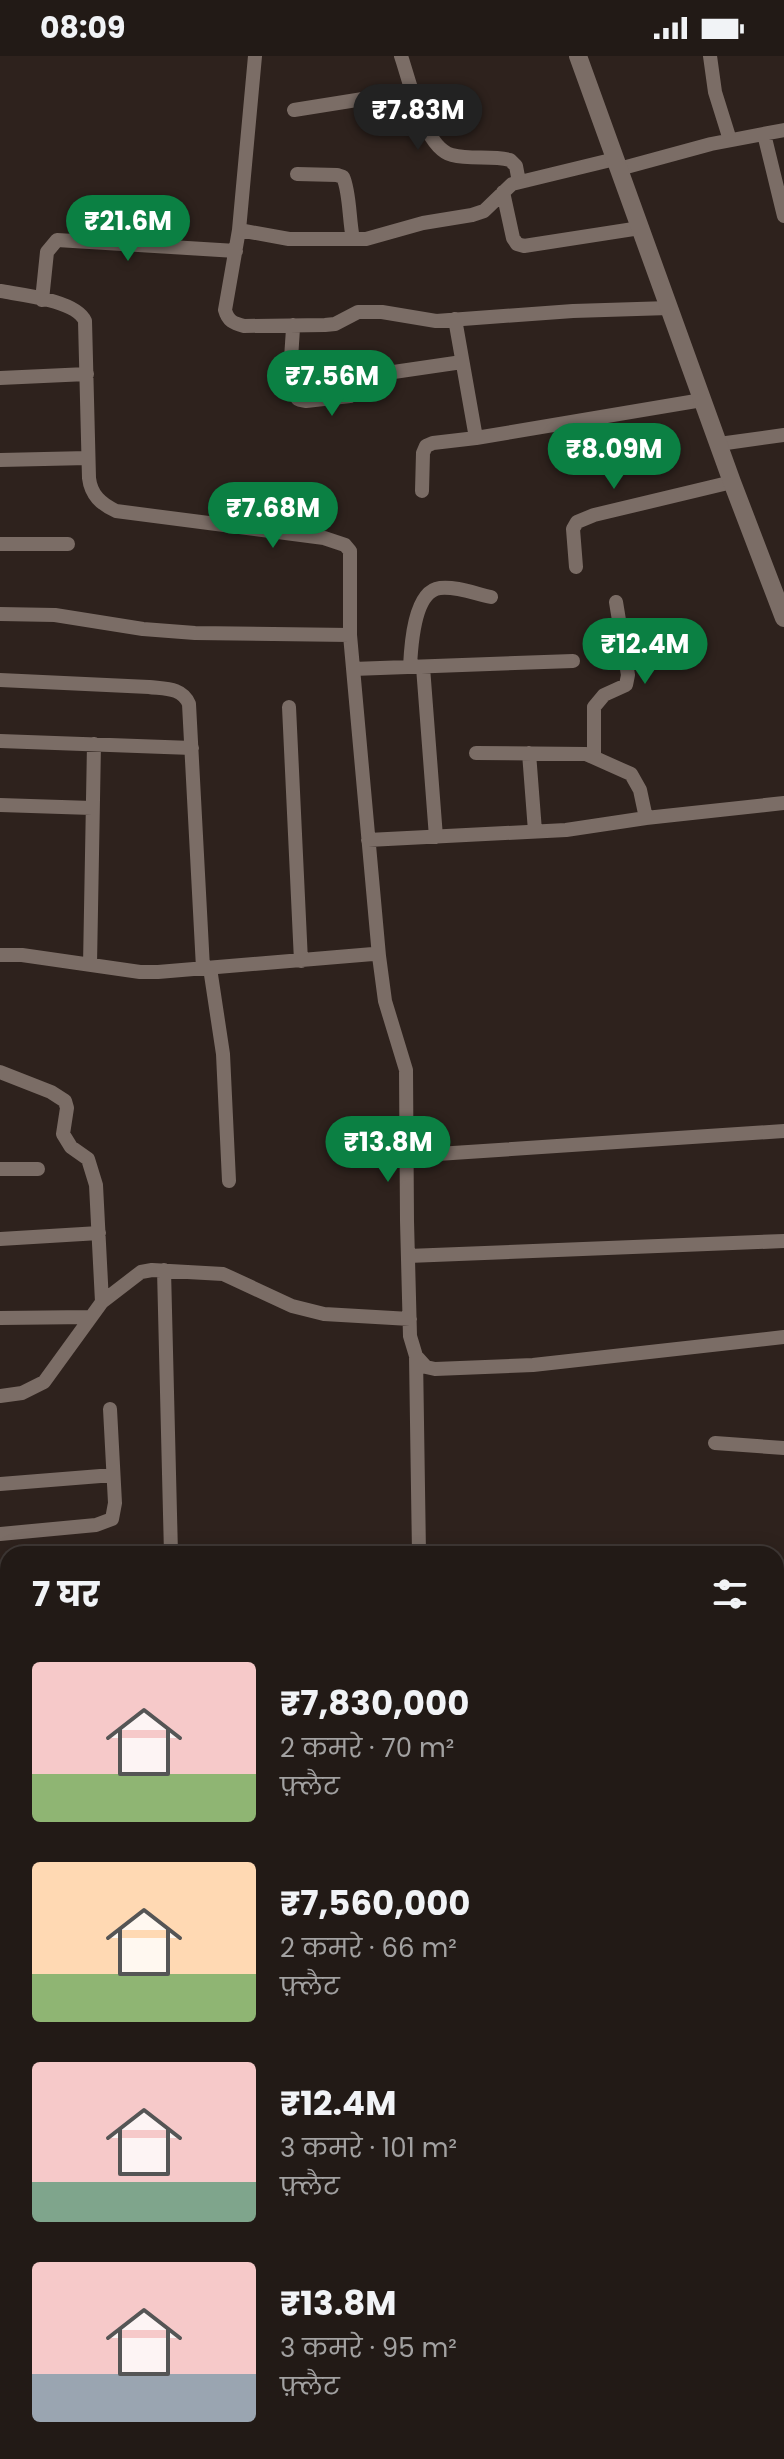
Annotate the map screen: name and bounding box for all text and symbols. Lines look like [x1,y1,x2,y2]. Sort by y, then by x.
text: 08:09 [40,6,126,49]
pin: ₹7.83M [353,84,483,152]
text: ₹7.83M [371,92,465,128]
pin: ₹21.6M [63,195,193,263]
text: ₹21.6M [84,203,172,239]
pin: ₹7.56M [267,350,397,418]
text: ₹7.56M [285,358,379,394]
pin: ₹8.09M [549,423,679,491]
text: ₹8.09M [566,431,662,467]
pin: ₹7.68M [208,482,338,550]
text: ₹7.68M [226,490,320,526]
pin: ₹12.4M [580,618,710,686]
text: ₹12.4M [601,626,689,662]
pin: ₹13.8M [323,1116,453,1184]
text: ₹13.8M [343,1124,433,1160]
text: 7 घर [32,1570,99,1618]
icon: filters [708,1572,752,1616]
text: ₹7,830,000 [280,1679,469,1727]
icon: home [96,1694,192,1790]
text: 2 कमरे · 70 m² [280,1730,454,1766]
text: फ़्लैट [280,1769,340,1805]
text: ₹7,560,000 [280,1879,470,1927]
icon: home [96,1894,192,1990]
text: 2 कमरे · 66 m² [280,1930,457,1966]
text: फ़्लैट [280,1969,340,2005]
text: ₹12.4M [280,2079,396,2127]
icon: home [96,2094,192,2190]
text: 3 कमरे · 101 m² [280,2130,457,2166]
text: फ़्लैट [280,2169,340,2205]
text: ₹13.8M [280,2279,397,2327]
icon: home [96,2294,192,2390]
text: 3 कमरे · 95 m² [280,2330,457,2366]
text: फ़्लैट [280,2369,340,2405]

